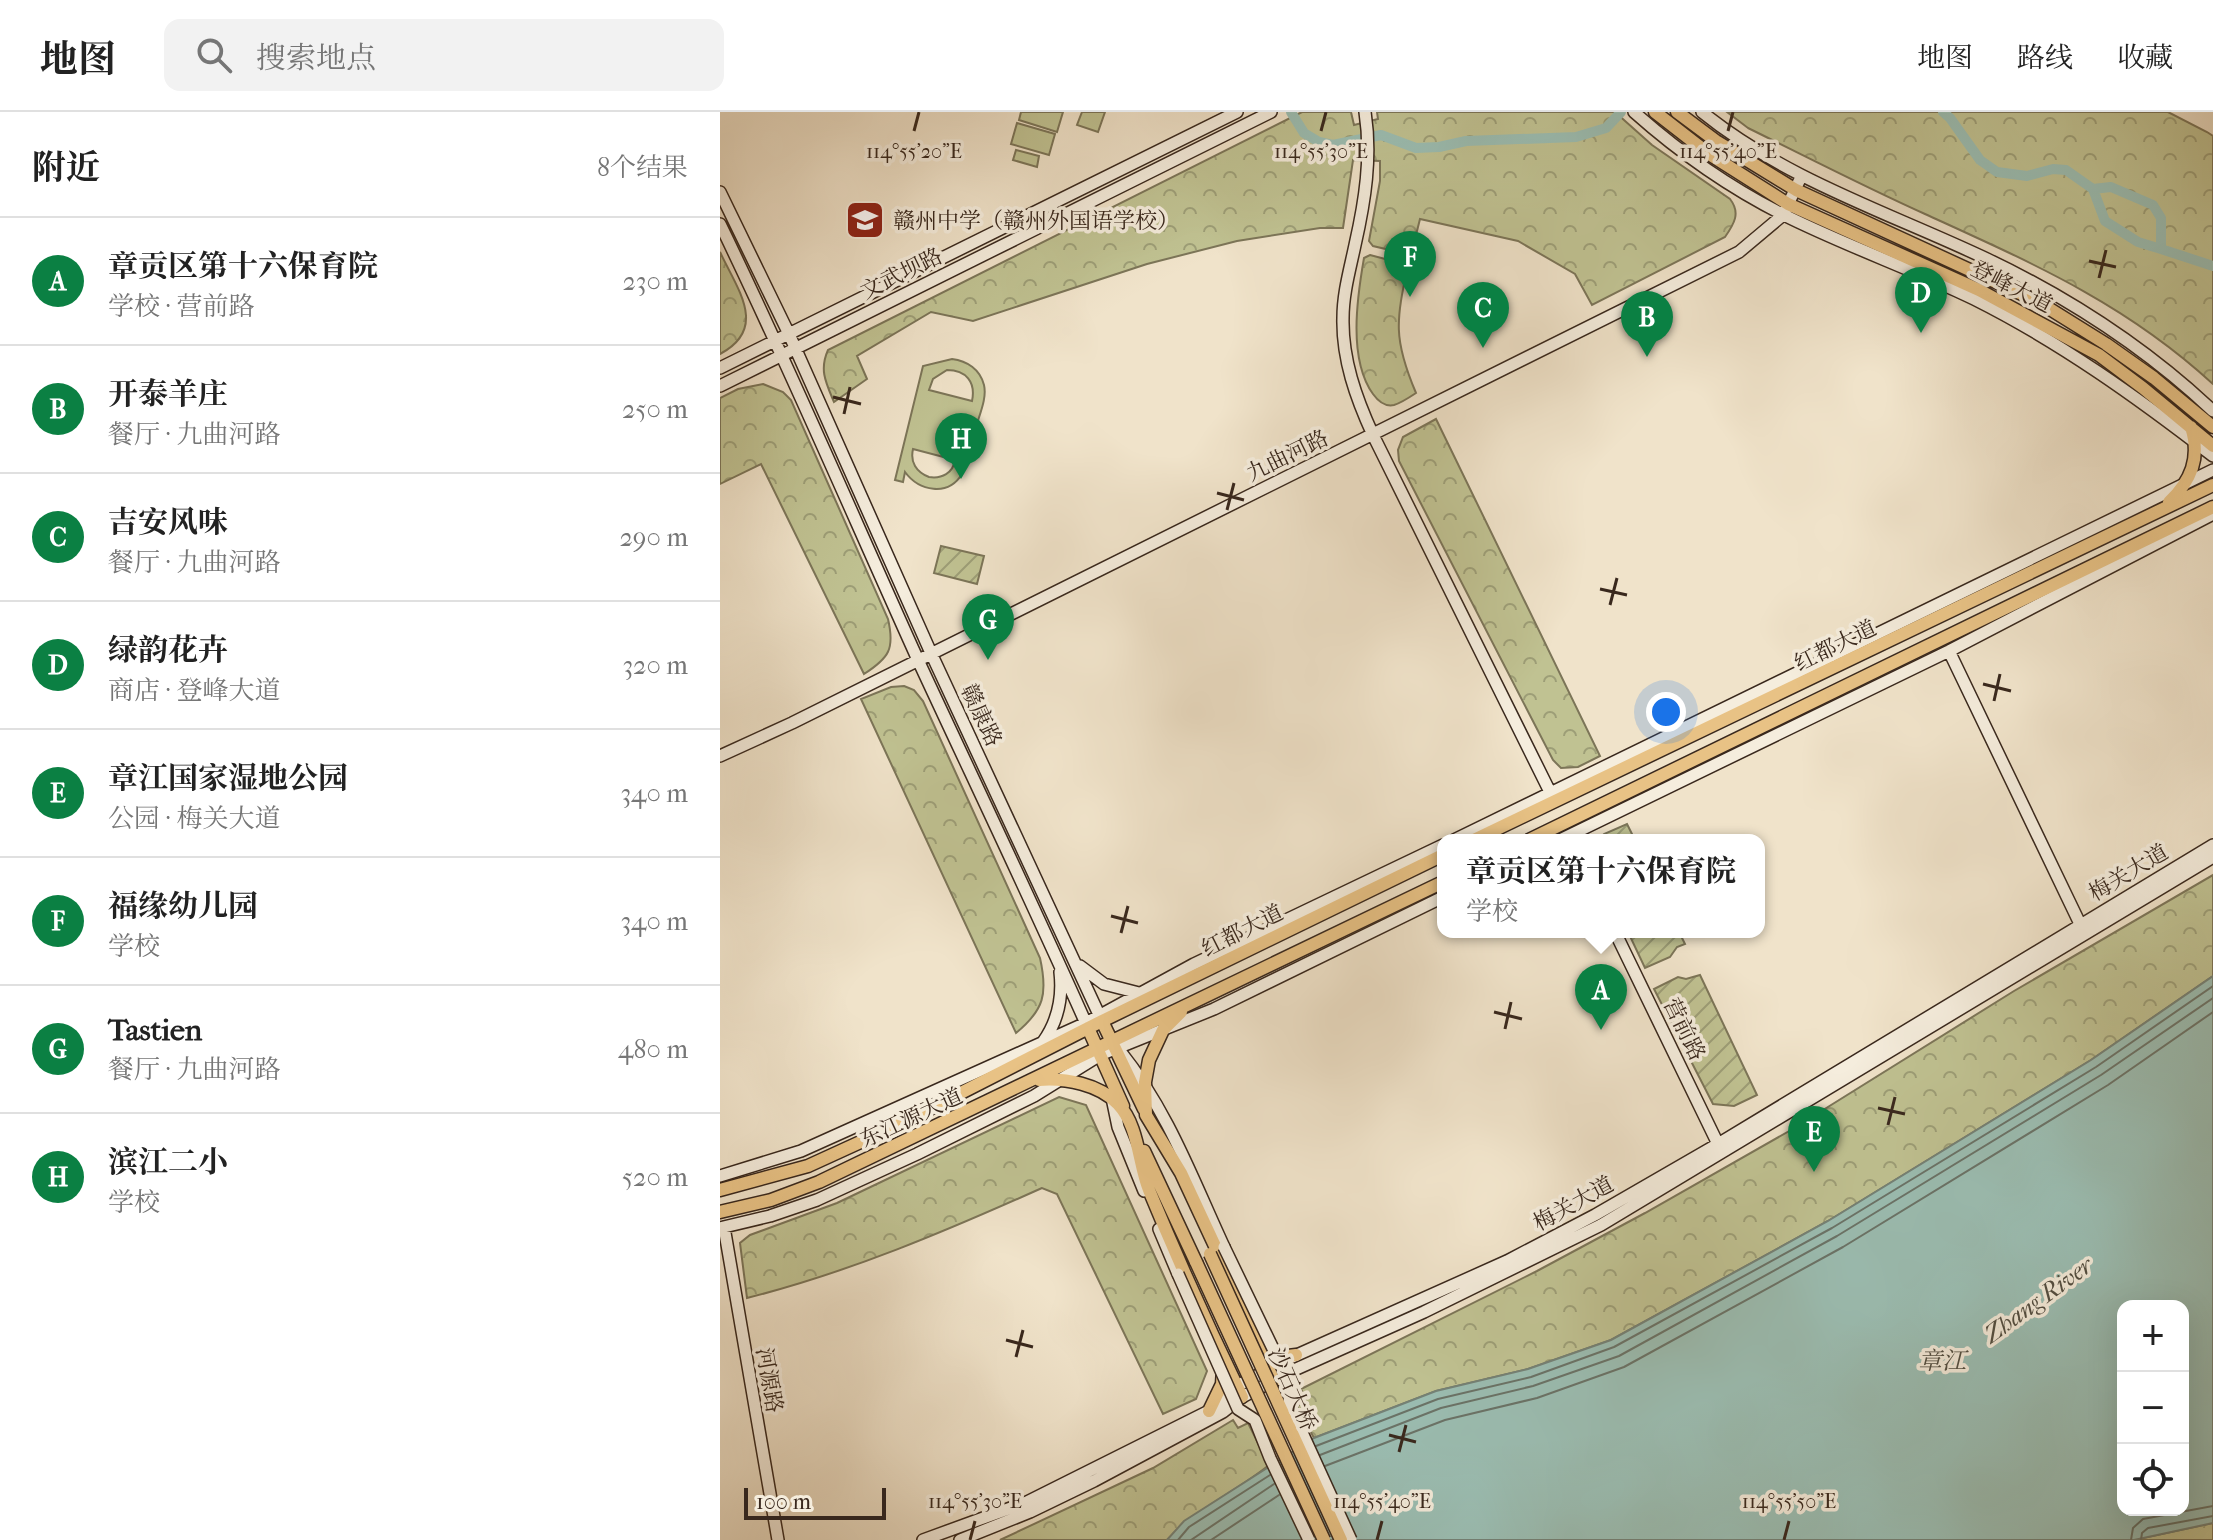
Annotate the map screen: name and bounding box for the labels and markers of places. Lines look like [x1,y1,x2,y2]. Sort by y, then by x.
school or university icon: 赣州中学（赣州外国语学校） [844,199,886,241]
place label: 赣州中学（赣州外国语学校） [893,208,1179,234]
pin: F [1384,231,1436,297]
pin: D [1895,267,1947,333]
pin: C [1457,282,1509,348]
pin: B [1621,291,1673,357]
pin: H [935,413,987,479]
pin: G [962,594,1014,660]
pin: A [1575,964,1627,1030]
pin: E [1788,1106,1840,1172]

